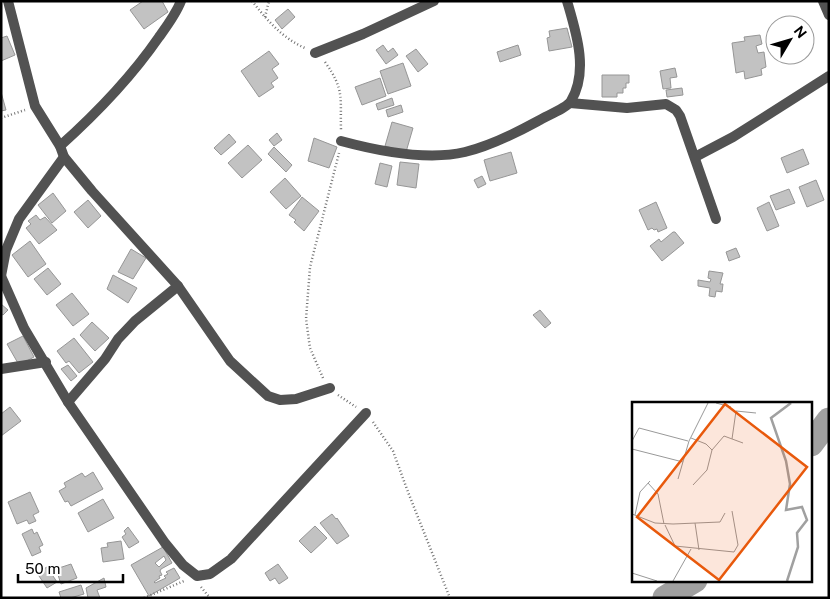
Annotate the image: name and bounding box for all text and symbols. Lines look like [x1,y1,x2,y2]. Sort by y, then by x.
north arrow [765,15,815,65]
text: N [791,23,810,41]
inset map [632,402,812,582]
scale bar [18,552,122,584]
text: 50 m [25,560,60,577]

